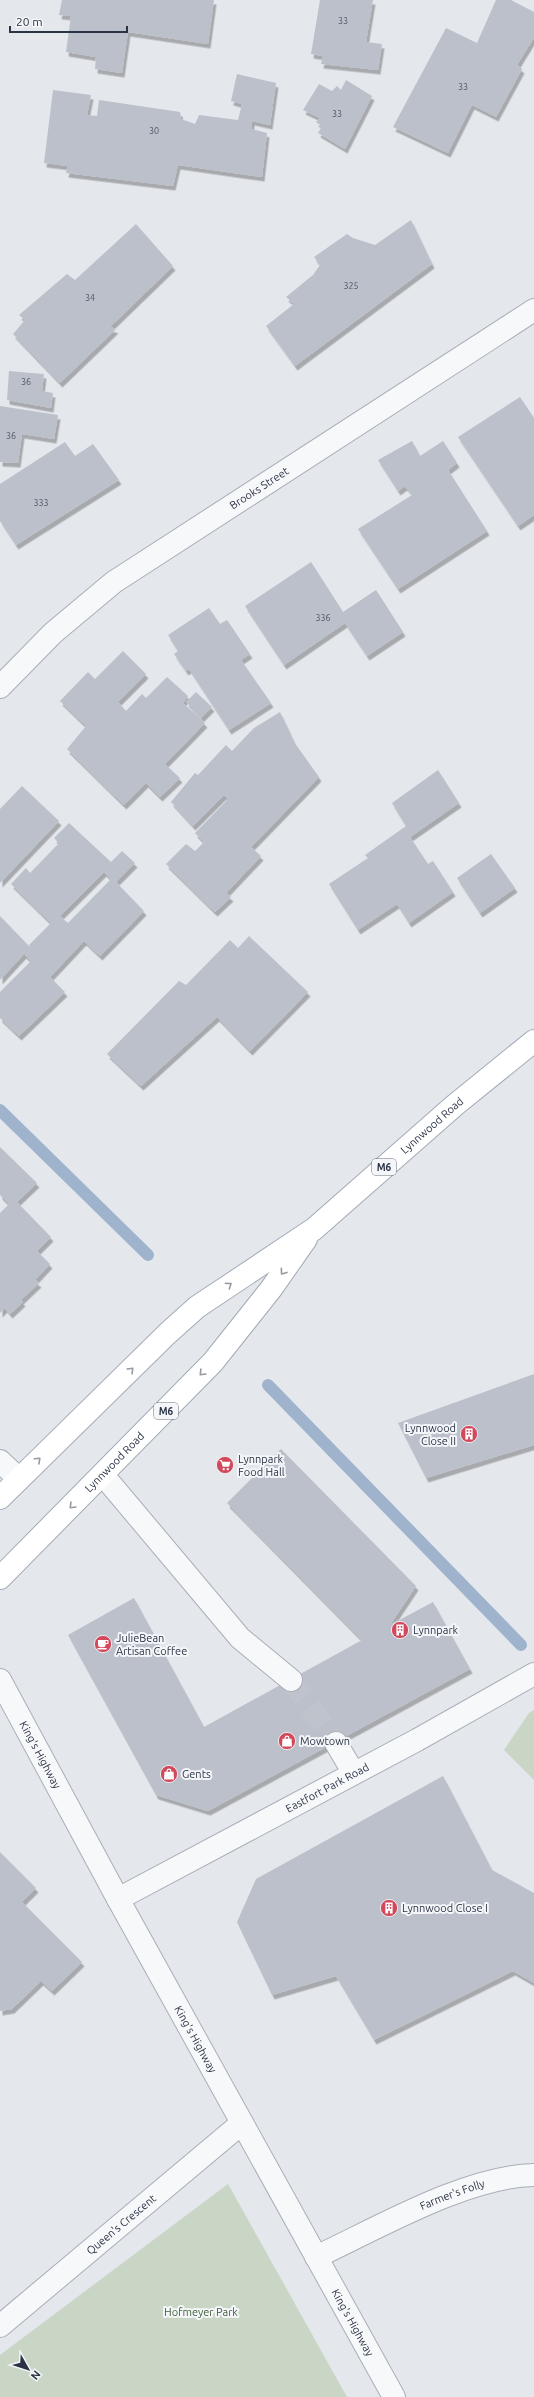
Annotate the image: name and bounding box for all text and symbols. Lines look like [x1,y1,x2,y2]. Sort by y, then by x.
scale bar [10,8,127,34]
text: 20 m [16,15,43,28]
house number: 33 [338,16,348,26]
house number: 33 [458,82,468,92]
house number: 33 [332,109,342,119]
house number: 30 [149,126,159,136]
house number: 325 [343,281,359,291]
house number: 34 [85,293,95,303]
house number: 36 [21,377,31,387]
house number: 36 [6,431,16,441]
street label: Brooks Street [227,464,291,511]
house number: 333 [33,498,49,508]
house number: 336 [315,613,331,623]
street label: Lynnwood Road [398,1095,466,1156]
road number: M6 [372,1159,396,1175]
one-way arrow [281,1267,288,1274]
one-way arrow [225,1282,232,1290]
one-way arrow [126,1367,134,1375]
one-way arrow [199,1368,207,1376]
road number: M6 [154,1403,178,1419]
place label: Lynnwood Close II [405,1422,456,1447]
building icon: Lynnwood Close II [459,1424,479,1444]
street label: Lynnwood Road [82,1430,146,1494]
place label: Lynnpark Food Hall [238,1453,285,1478]
supermarket icon: Lynnpark Food Hall [215,1455,235,1475]
one-way arrow [33,1458,41,1465]
one-way arrow [69,1501,77,1509]
building icon: Lynnpark [390,1620,410,1640]
place label: Lynnpark [413,1624,459,1636]
place label: JulieBean Artisan Coffee [116,1632,187,1657]
cafe icon: JulieBean Artisan Coffee [93,1634,113,1654]
street label: King's Highway [17,1719,64,1791]
shop icon: Mowtown [277,1731,297,1751]
place label: Mowtown [300,1735,350,1747]
street label: Eastfort Park Road [284,1761,371,1815]
shop icon: Gents [159,1764,179,1784]
place label: Gents [182,1768,211,1780]
building icon: Lynnwood Close I [379,1898,399,1918]
place label: Lynnwood Close I [402,1902,488,1914]
street label: King's Highway [172,2004,219,2075]
street label: Farmer's Folly [418,2177,487,2212]
street label: Queen's Crescent [84,2192,159,2257]
street label: King's Highway [329,2287,376,2359]
park label: Hofmeyer Park [164,2306,238,2318]
north arrow [8,2349,48,2389]
text: N [29,2368,43,2382]

